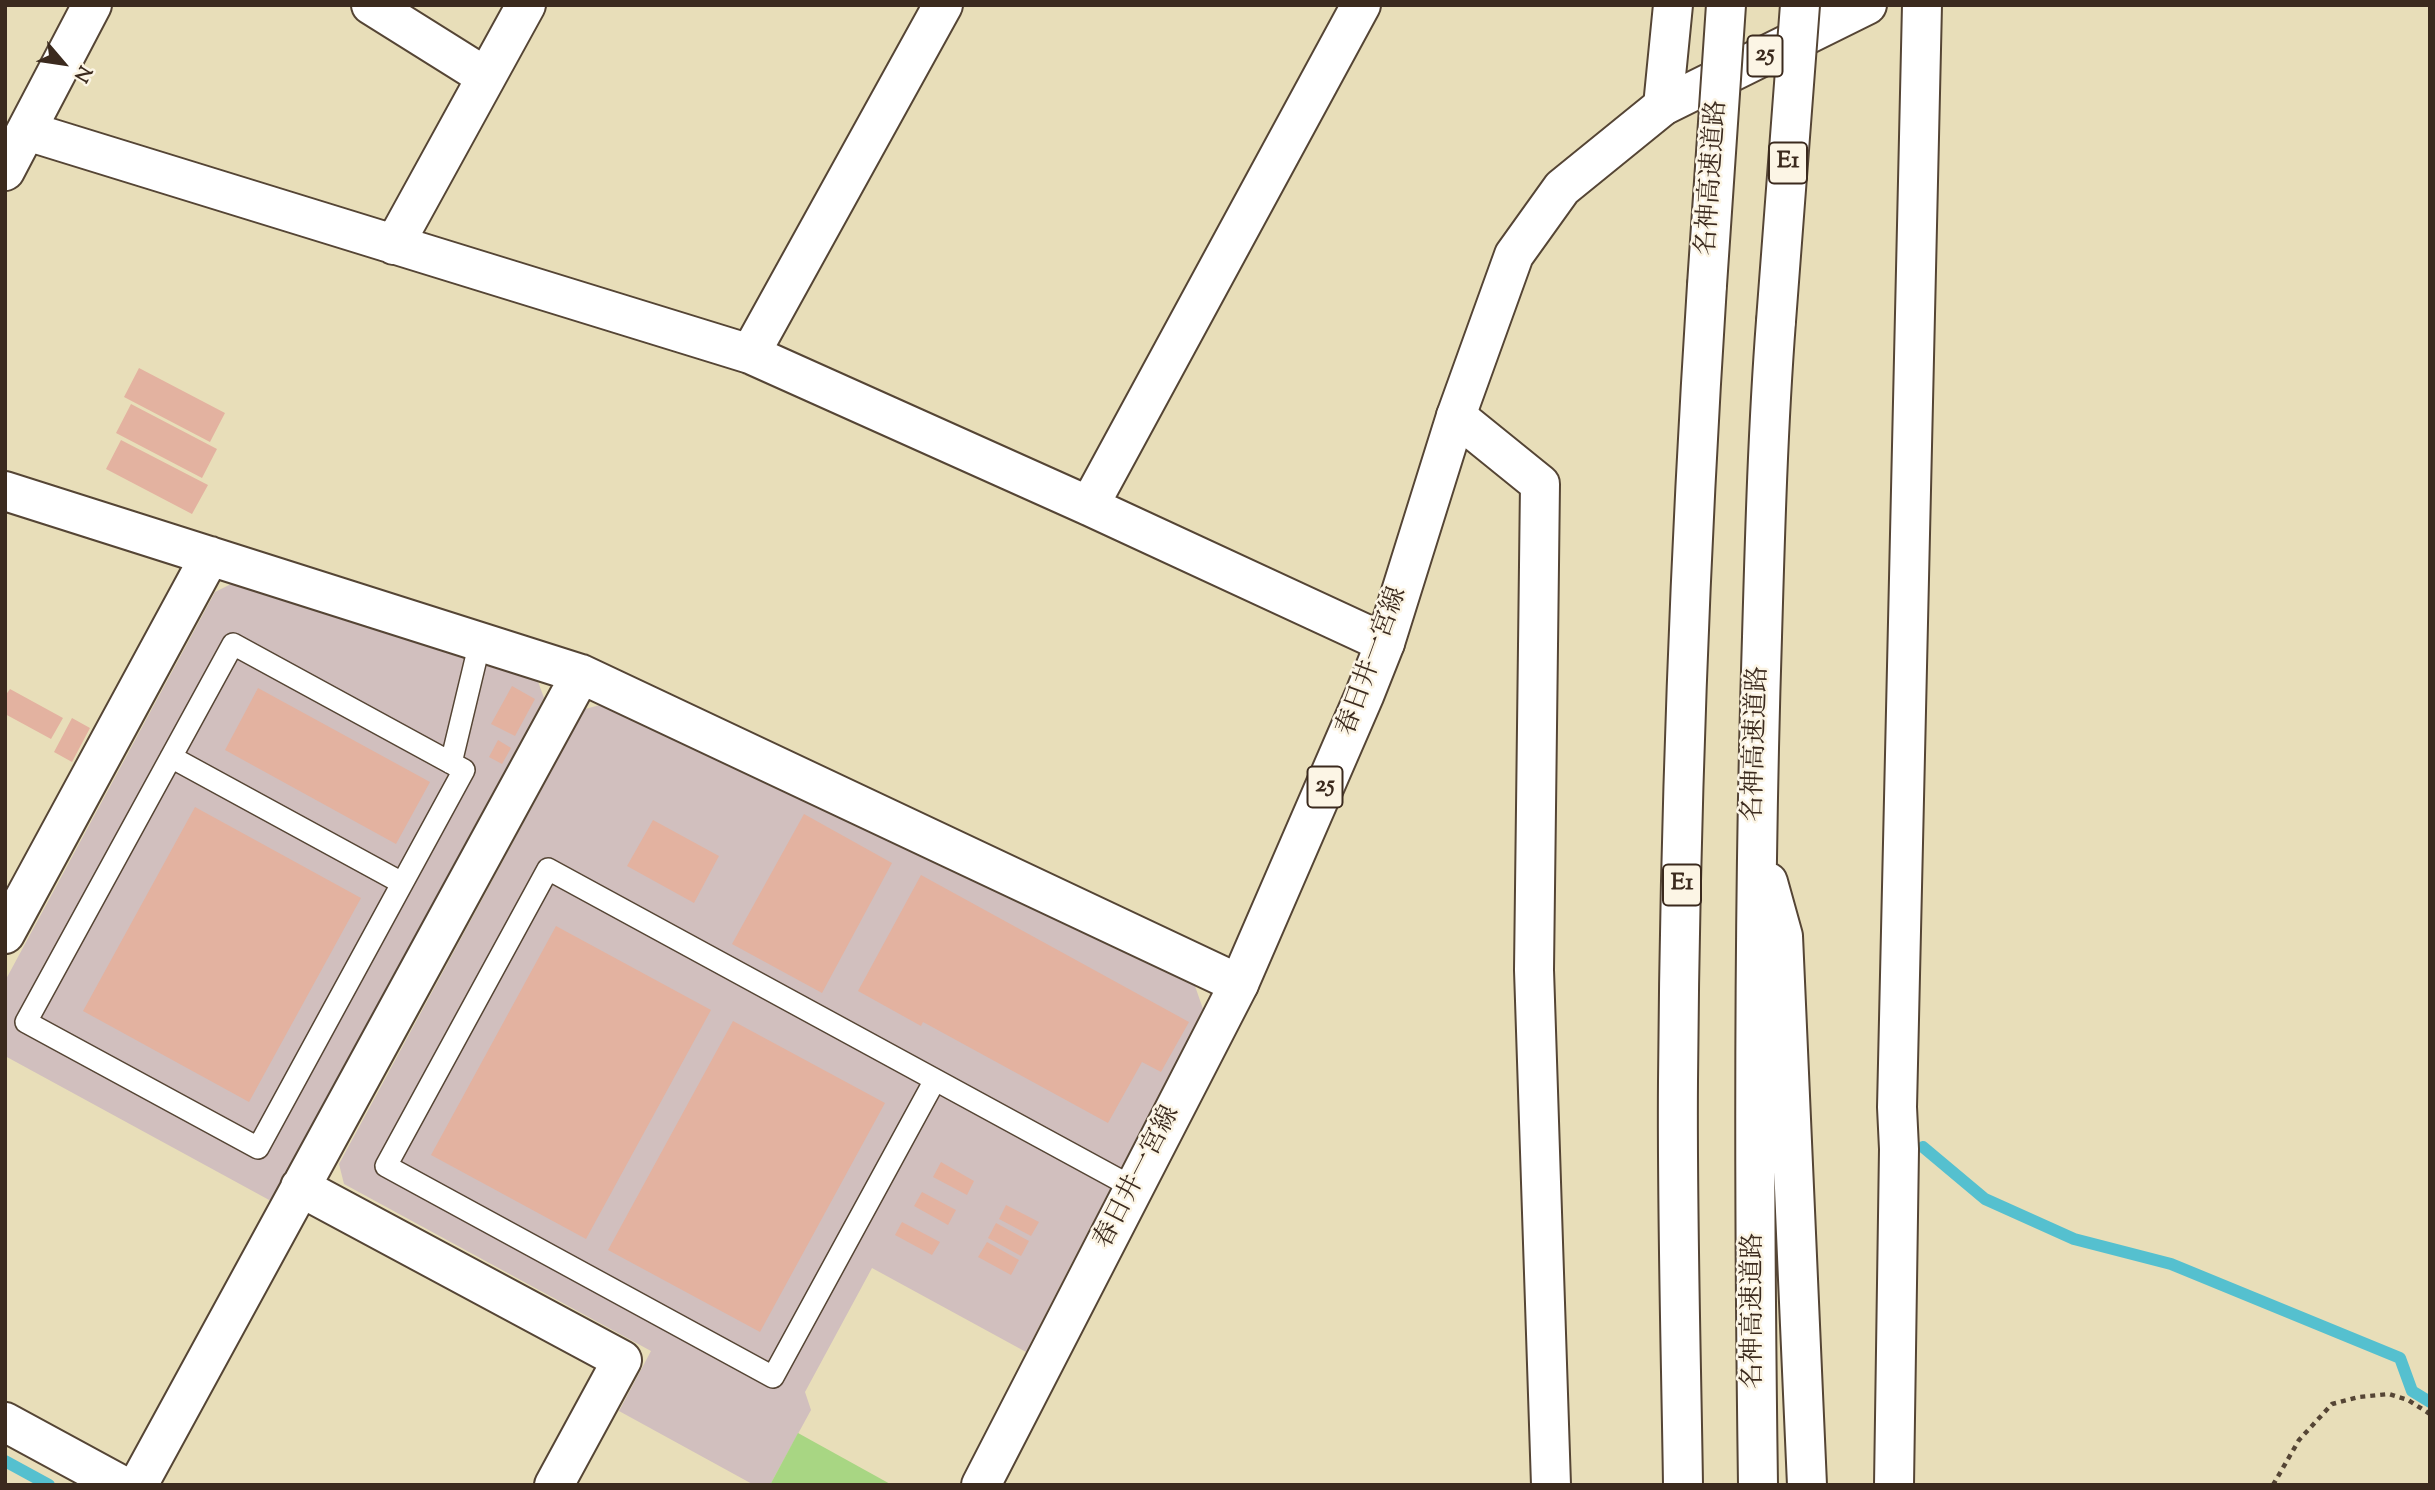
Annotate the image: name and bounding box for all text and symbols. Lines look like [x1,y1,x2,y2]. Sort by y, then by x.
north arrow [28,28,98,98]
road number: 25 [1748,36,1782,76]
text: N [66,60,97,87]
street label: 名神高速道路 [1693,99,1735,257]
road number: E1 [1769,142,1807,183]
street label: 春日井一宮線 [1333,583,1415,741]
street label: 名神高速道路 [1740,666,1776,822]
road number: 25 [1308,766,1342,808]
road number: E1 [1663,864,1701,906]
street label: 春日井一宮線 [1090,1101,1188,1255]
street label: 名神高速道路 [1740,1233,1772,1389]

